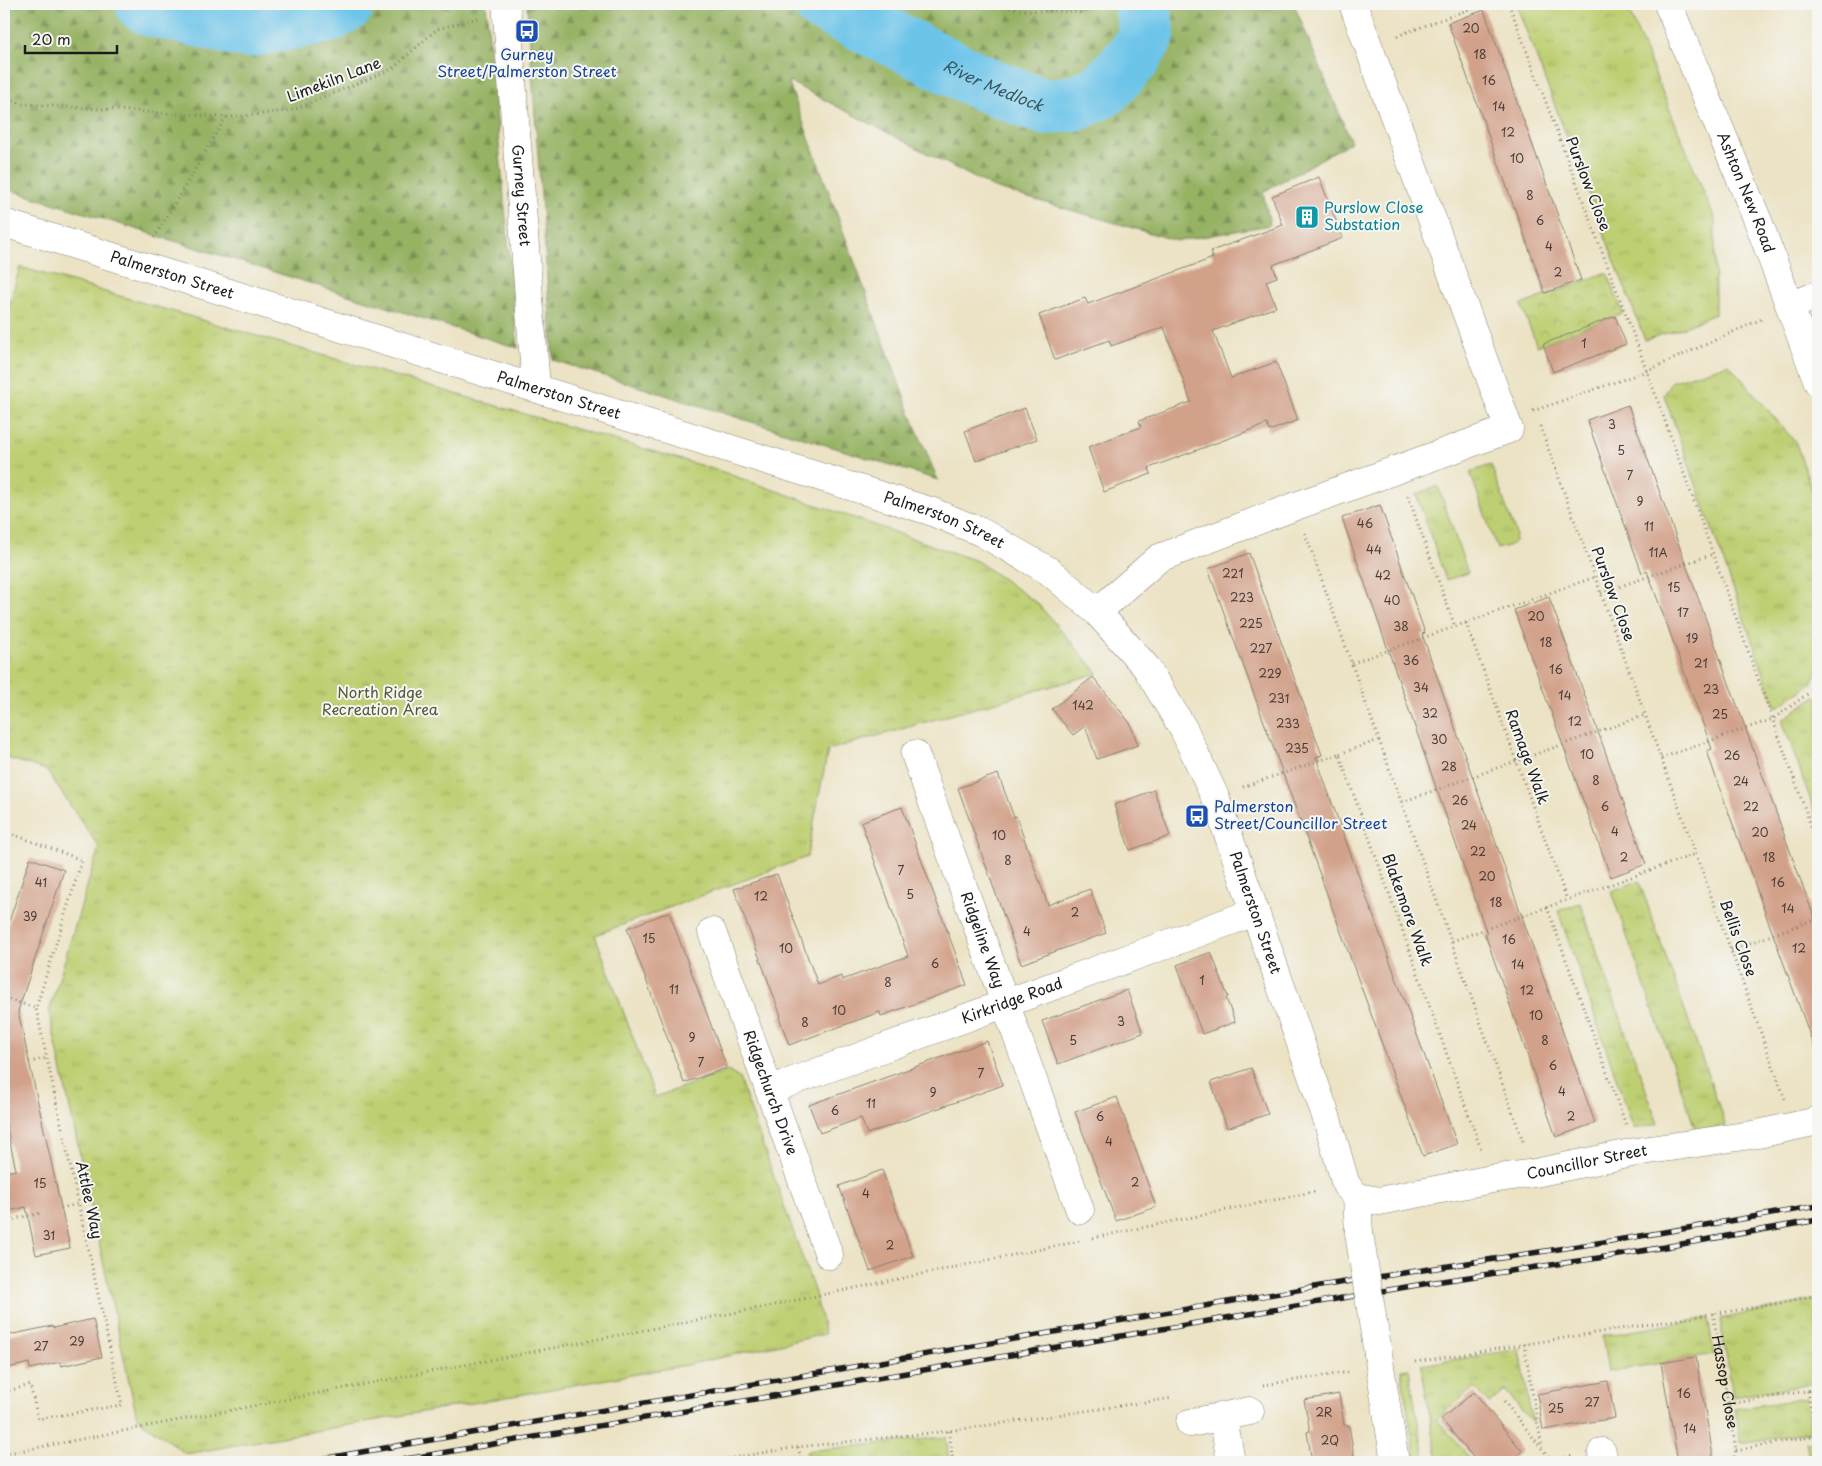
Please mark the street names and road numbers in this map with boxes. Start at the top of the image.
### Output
street label: Limekiln Lane [283,50,384,107]
street label: Ashton New Road [1712,128,1782,256]
street label: Purslow Close [1561,133,1618,234]
street label: Gurney Street [507,144,538,247]
street label: Palmerston Street [108,244,237,304]
street label: Palmerston Street [494,364,624,424]
street label: Palmerston Street [881,484,1009,553]
street label: Purslow Close [1587,543,1642,644]
street label: Ramage Walk [1501,706,1556,807]
street label: Palmerston Street [1225,848,1289,977]
street label: Blakemore Walk [1377,850,1439,969]
street label: Ridgeline Way [956,888,1012,991]
street label: Bellis Close [1715,896,1764,979]
street label: Kirkridge Road [958,970,1065,1029]
street label: Ridgechurch Drive [738,1027,805,1158]
street label: Councillor Street [1525,1137,1649,1184]
street label: Attlee Way [71,1158,110,1241]
street label: Hassop Close [1707,1333,1745,1430]

